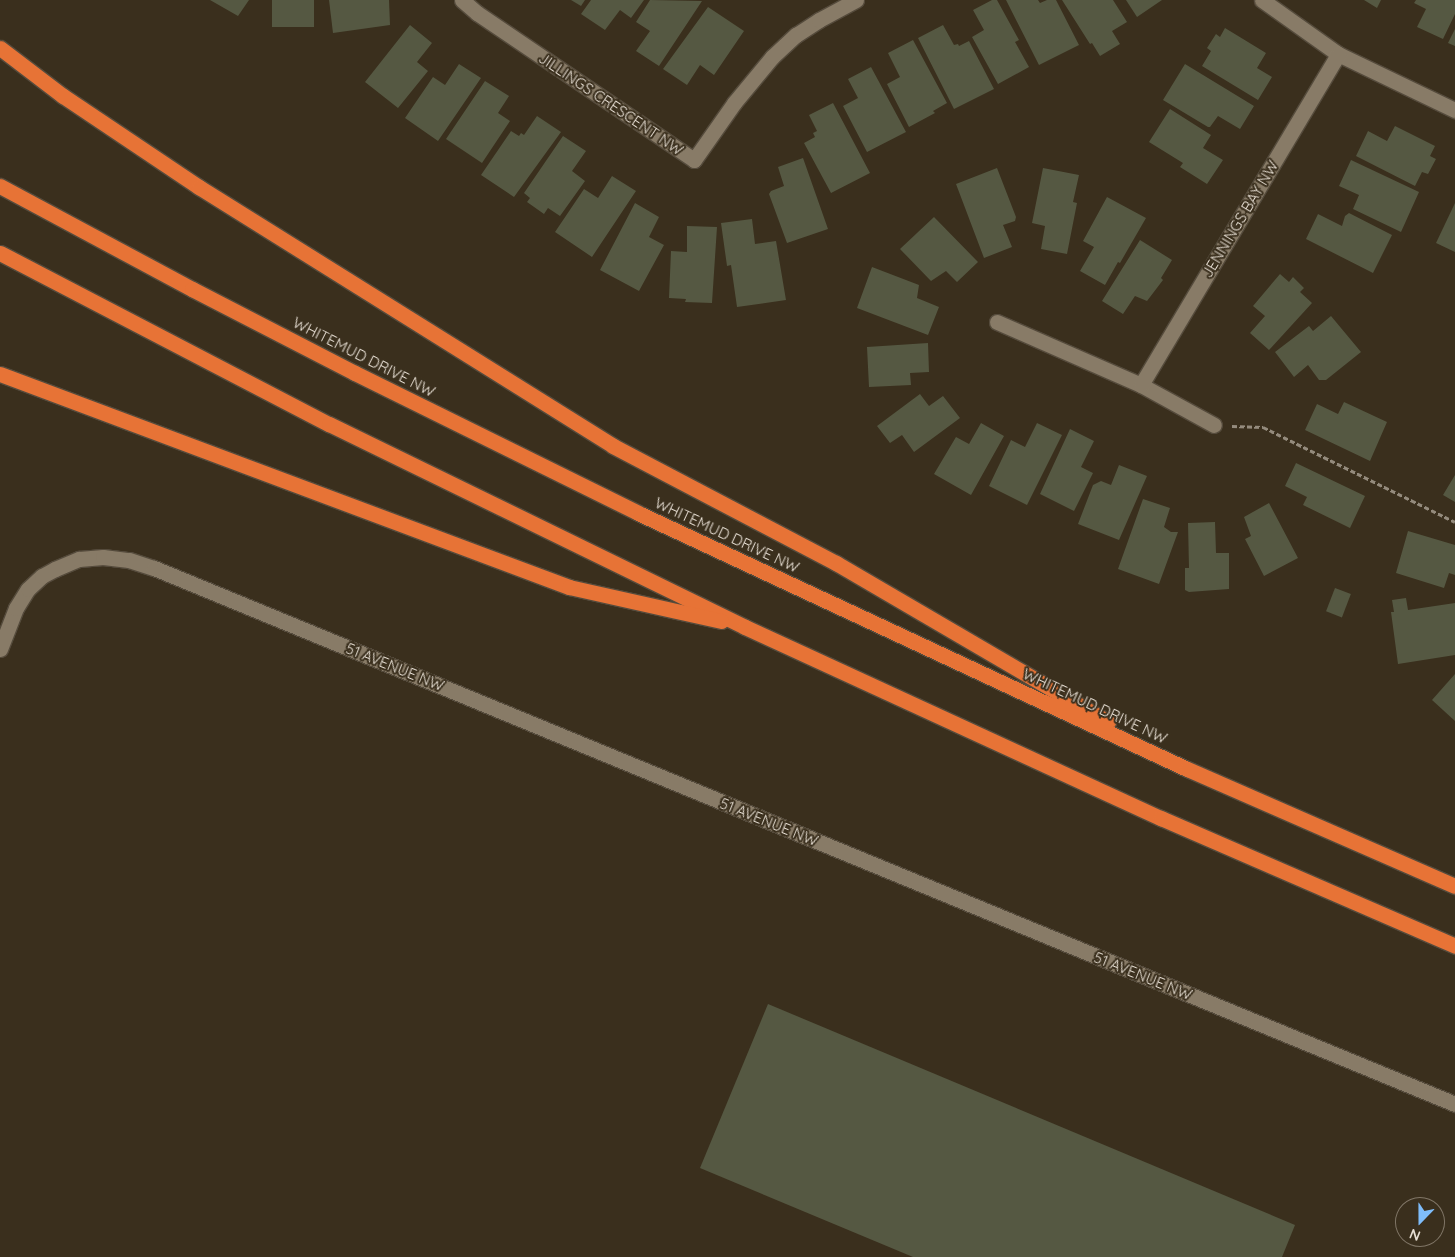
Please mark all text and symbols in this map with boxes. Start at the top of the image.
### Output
street label: JILLINGS CRESCENT NW [535,49,687,159]
street label: JENNINGS BAY NW [1198,157,1282,281]
street label: WHITEMUD DRIVE NW [290,313,438,401]
street label: WHITEMUD DRIVE NW [652,494,802,576]
street label: 51 AVENUE NW [343,639,447,695]
street label: WHITEMUD DRIVE NW [1020,665,1170,747]
street label: 51 AVENUE NW [717,794,821,850]
street label: 51 AVENUE NW [1091,948,1195,1004]
north arrow [1395,1197,1445,1247]
text: N [1407,1225,1423,1245]

